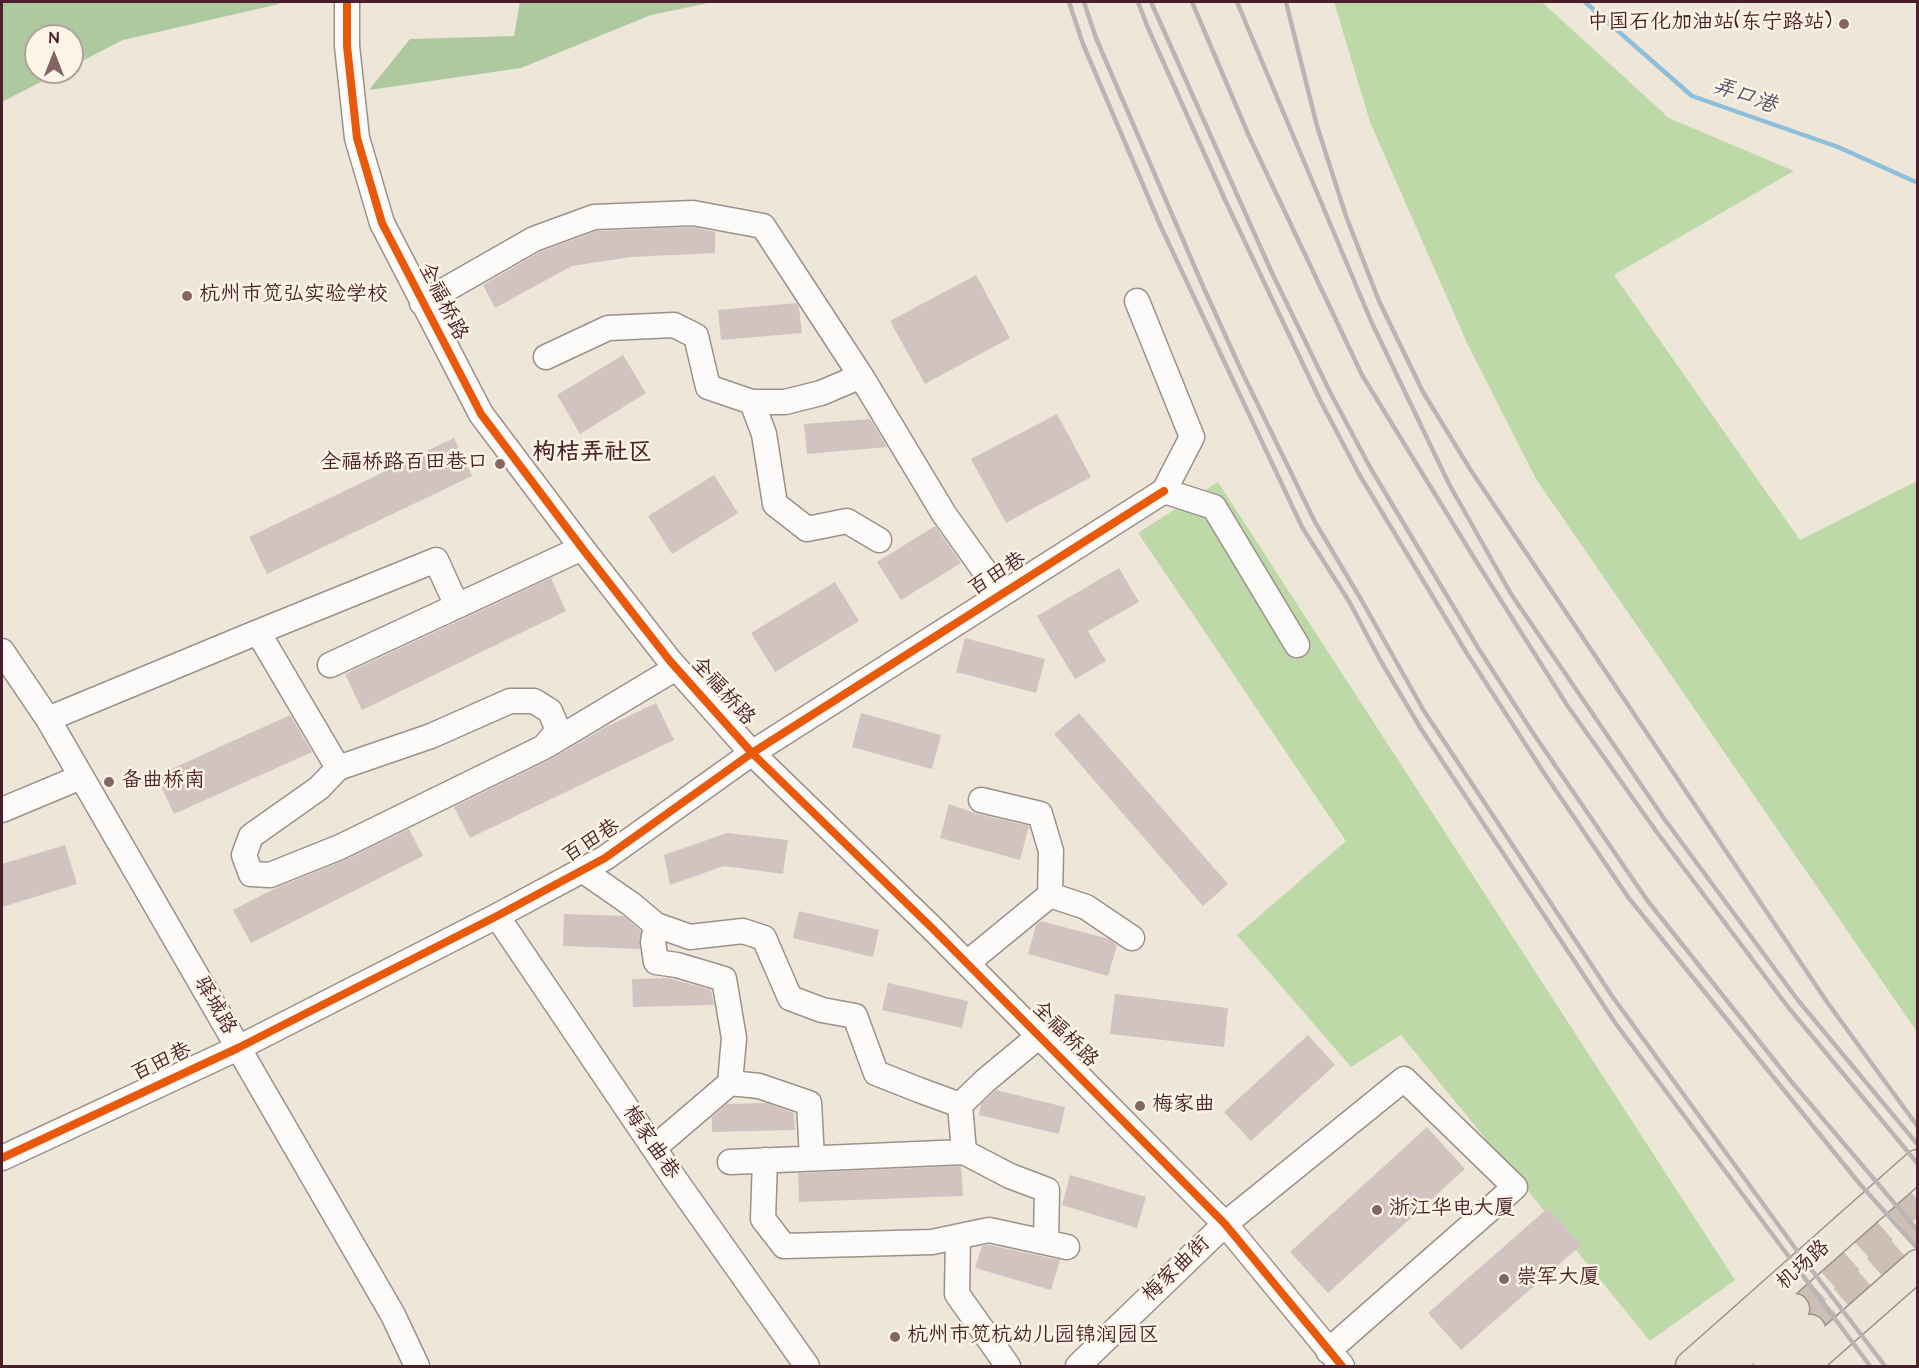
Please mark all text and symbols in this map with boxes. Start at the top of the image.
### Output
place label: 中国石化加油站(东宁路站) [1587,11,1832,37]
marker: 中国石化加油站(东宁路站) [1837,17,1851,31]
north arrow [24,24,84,84]
text: N [49,27,59,49]
water label: 弄口港 [1709,74,1779,120]
street label: 全福桥路 [412,259,472,345]
place label: 杭州市笕弘实验学校 [199,283,388,309]
marker: 杭州市笕弘实验学校 [180,289,194,303]
district label: 枸桔弄社区 [532,440,652,468]
place label: 全福桥路百田巷口 [320,451,488,477]
marker: 全福桥路百田巷口 [493,457,507,471]
street label: 百田巷 [965,548,1031,602]
street label: 全福桥路 [685,652,759,732]
place label: 备曲桥南 [121,769,205,795]
marker: 备曲桥南 [102,775,116,789]
street label: 百田巷 [559,815,625,869]
street label: 驿城路 [187,972,241,1040]
street label: 全福桥路 [1025,996,1103,1074]
street label: 百田巷 [128,1038,196,1088]
place label: 梅家曲 [1152,1093,1215,1119]
marker: 梅家曲 [1133,1099,1147,1113]
street label: 梅家曲巷 [616,1101,684,1185]
place label: 浙江华电大厦 [1389,1197,1515,1223]
marker: 浙江华电大厦 [1370,1203,1384,1217]
street label: 梅家曲街 [1138,1232,1216,1308]
street label: 机场路 [1772,1236,1836,1296]
place label: 崇军大厦 [1516,1266,1600,1292]
marker: 崇军大厦 [1497,1272,1511,1286]
place label: 杭州市笕杭幼儿园锦润园区 [907,1324,1159,1350]
marker: 杭州市笕杭幼儿园锦润园区 [888,1330,902,1344]

